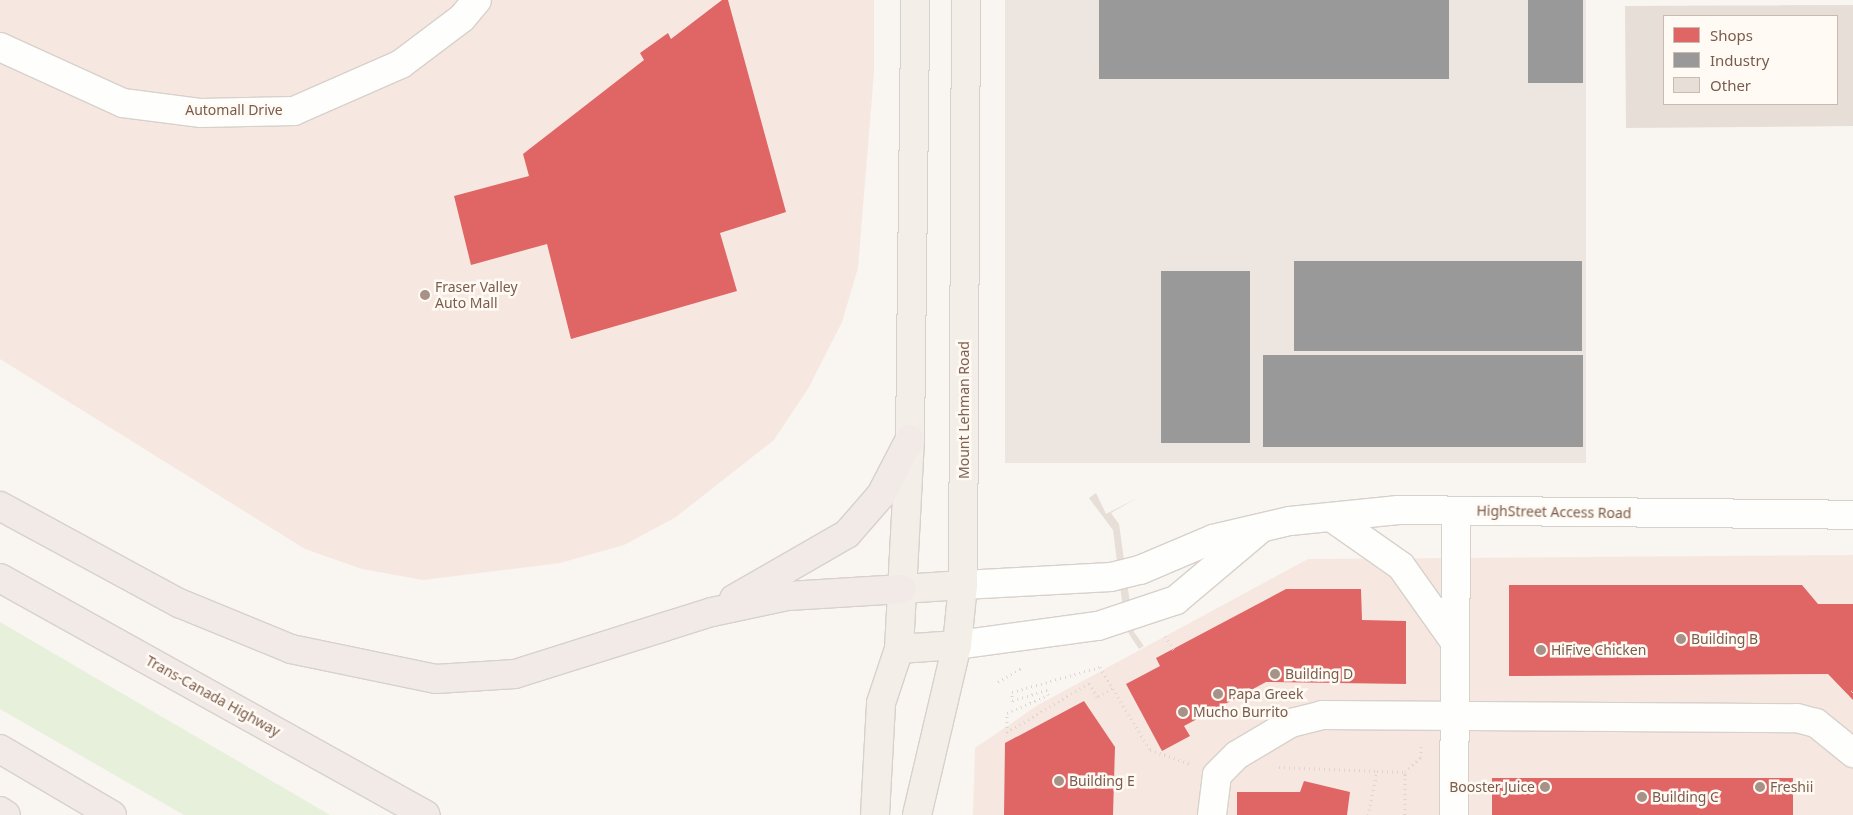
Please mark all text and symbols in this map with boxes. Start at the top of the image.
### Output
legend [1663,15,1838,105]
text: Shops [1710,25,1753,45]
text: Industry [1710,50,1769,70]
text: Other [1710,75,1751,95]
street label: Automall Drive [185,102,283,118]
place label: Fraser Valley Auto Mall [435,279,518,312]
marker: Fraser Valley Auto Mall [419,289,431,301]
street label: Mount Lehman Road [956,341,972,479]
street label: HighStreet Access Road [1476,502,1632,522]
place label: Building B [1691,631,1758,647]
marker: Building B [1675,633,1687,645]
place label: HiFive Chicken [1551,642,1646,658]
marker: HiFive Chicken [1535,644,1547,656]
street label: Trans-Canada Highway [143,652,283,740]
place label: Building D [1285,666,1353,682]
marker: Building D [1269,668,1281,680]
place label: Papa Greek [1228,686,1303,702]
marker: Papa Greek [1212,688,1224,700]
place label: Mucho Burrito [1193,704,1288,720]
marker: Mucho Burrito [1177,706,1189,718]
place label: Building E [1069,773,1135,789]
marker: Building E [1053,775,1065,787]
place label: Booster Juice [1449,779,1535,795]
place label: Freshii [1770,779,1813,795]
marker: Booster Juice [1539,781,1551,793]
marker: Freshii [1754,781,1766,793]
place label: Building C [1652,789,1719,805]
marker: Building C [1636,791,1648,803]

